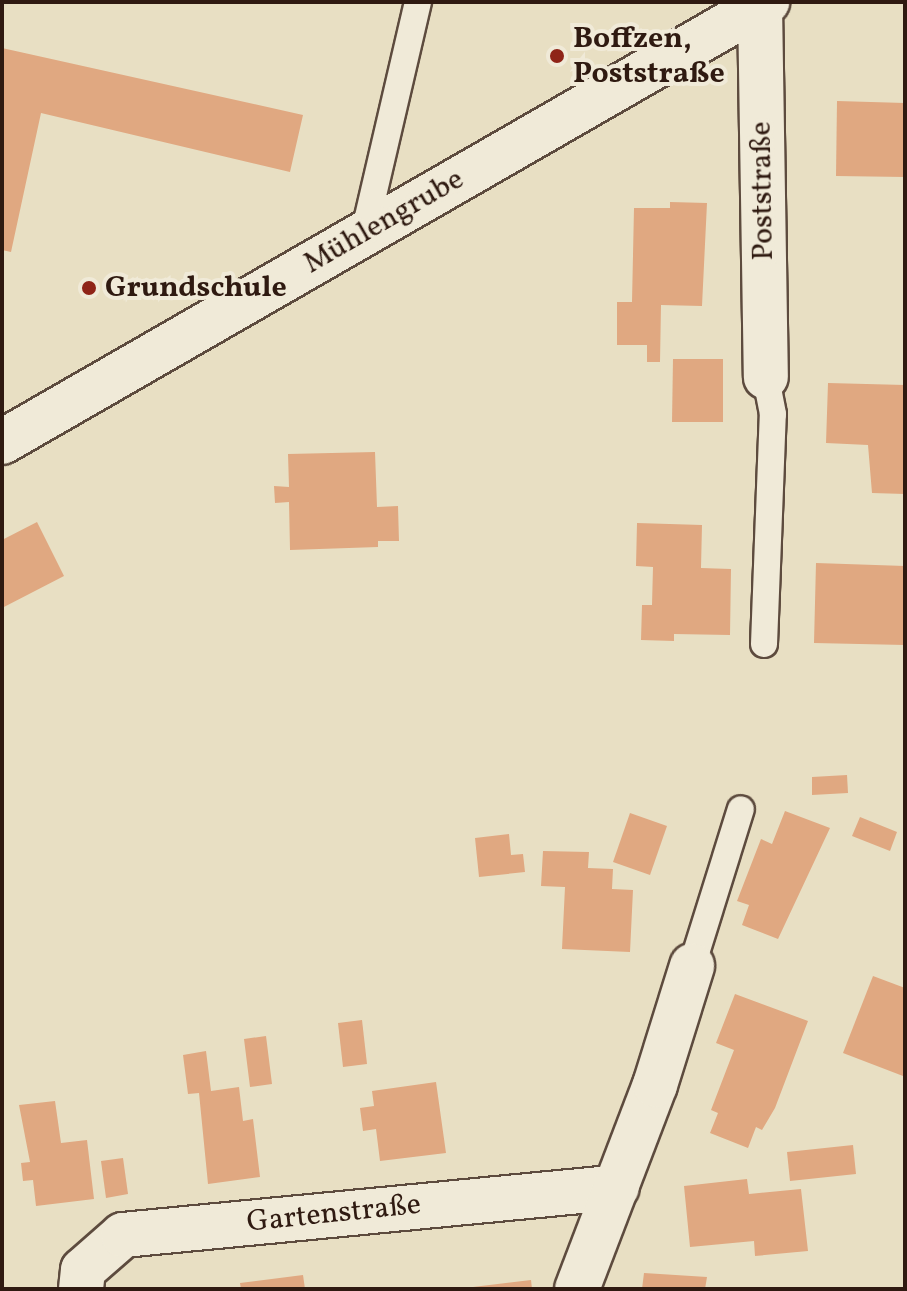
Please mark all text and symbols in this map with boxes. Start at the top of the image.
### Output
place label: Boffzen, Poststraße [573,21,725,92]
marker: Boffzen, Poststraße [548,47,566,65]
street label: Poststraße [744,121,782,261]
street label: Mühlengrube [298,162,470,282]
place label: Grundschule [105,270,287,306]
marker: Grundschule [80,279,98,297]
street label: Gartenstraße [245,1187,423,1241]

